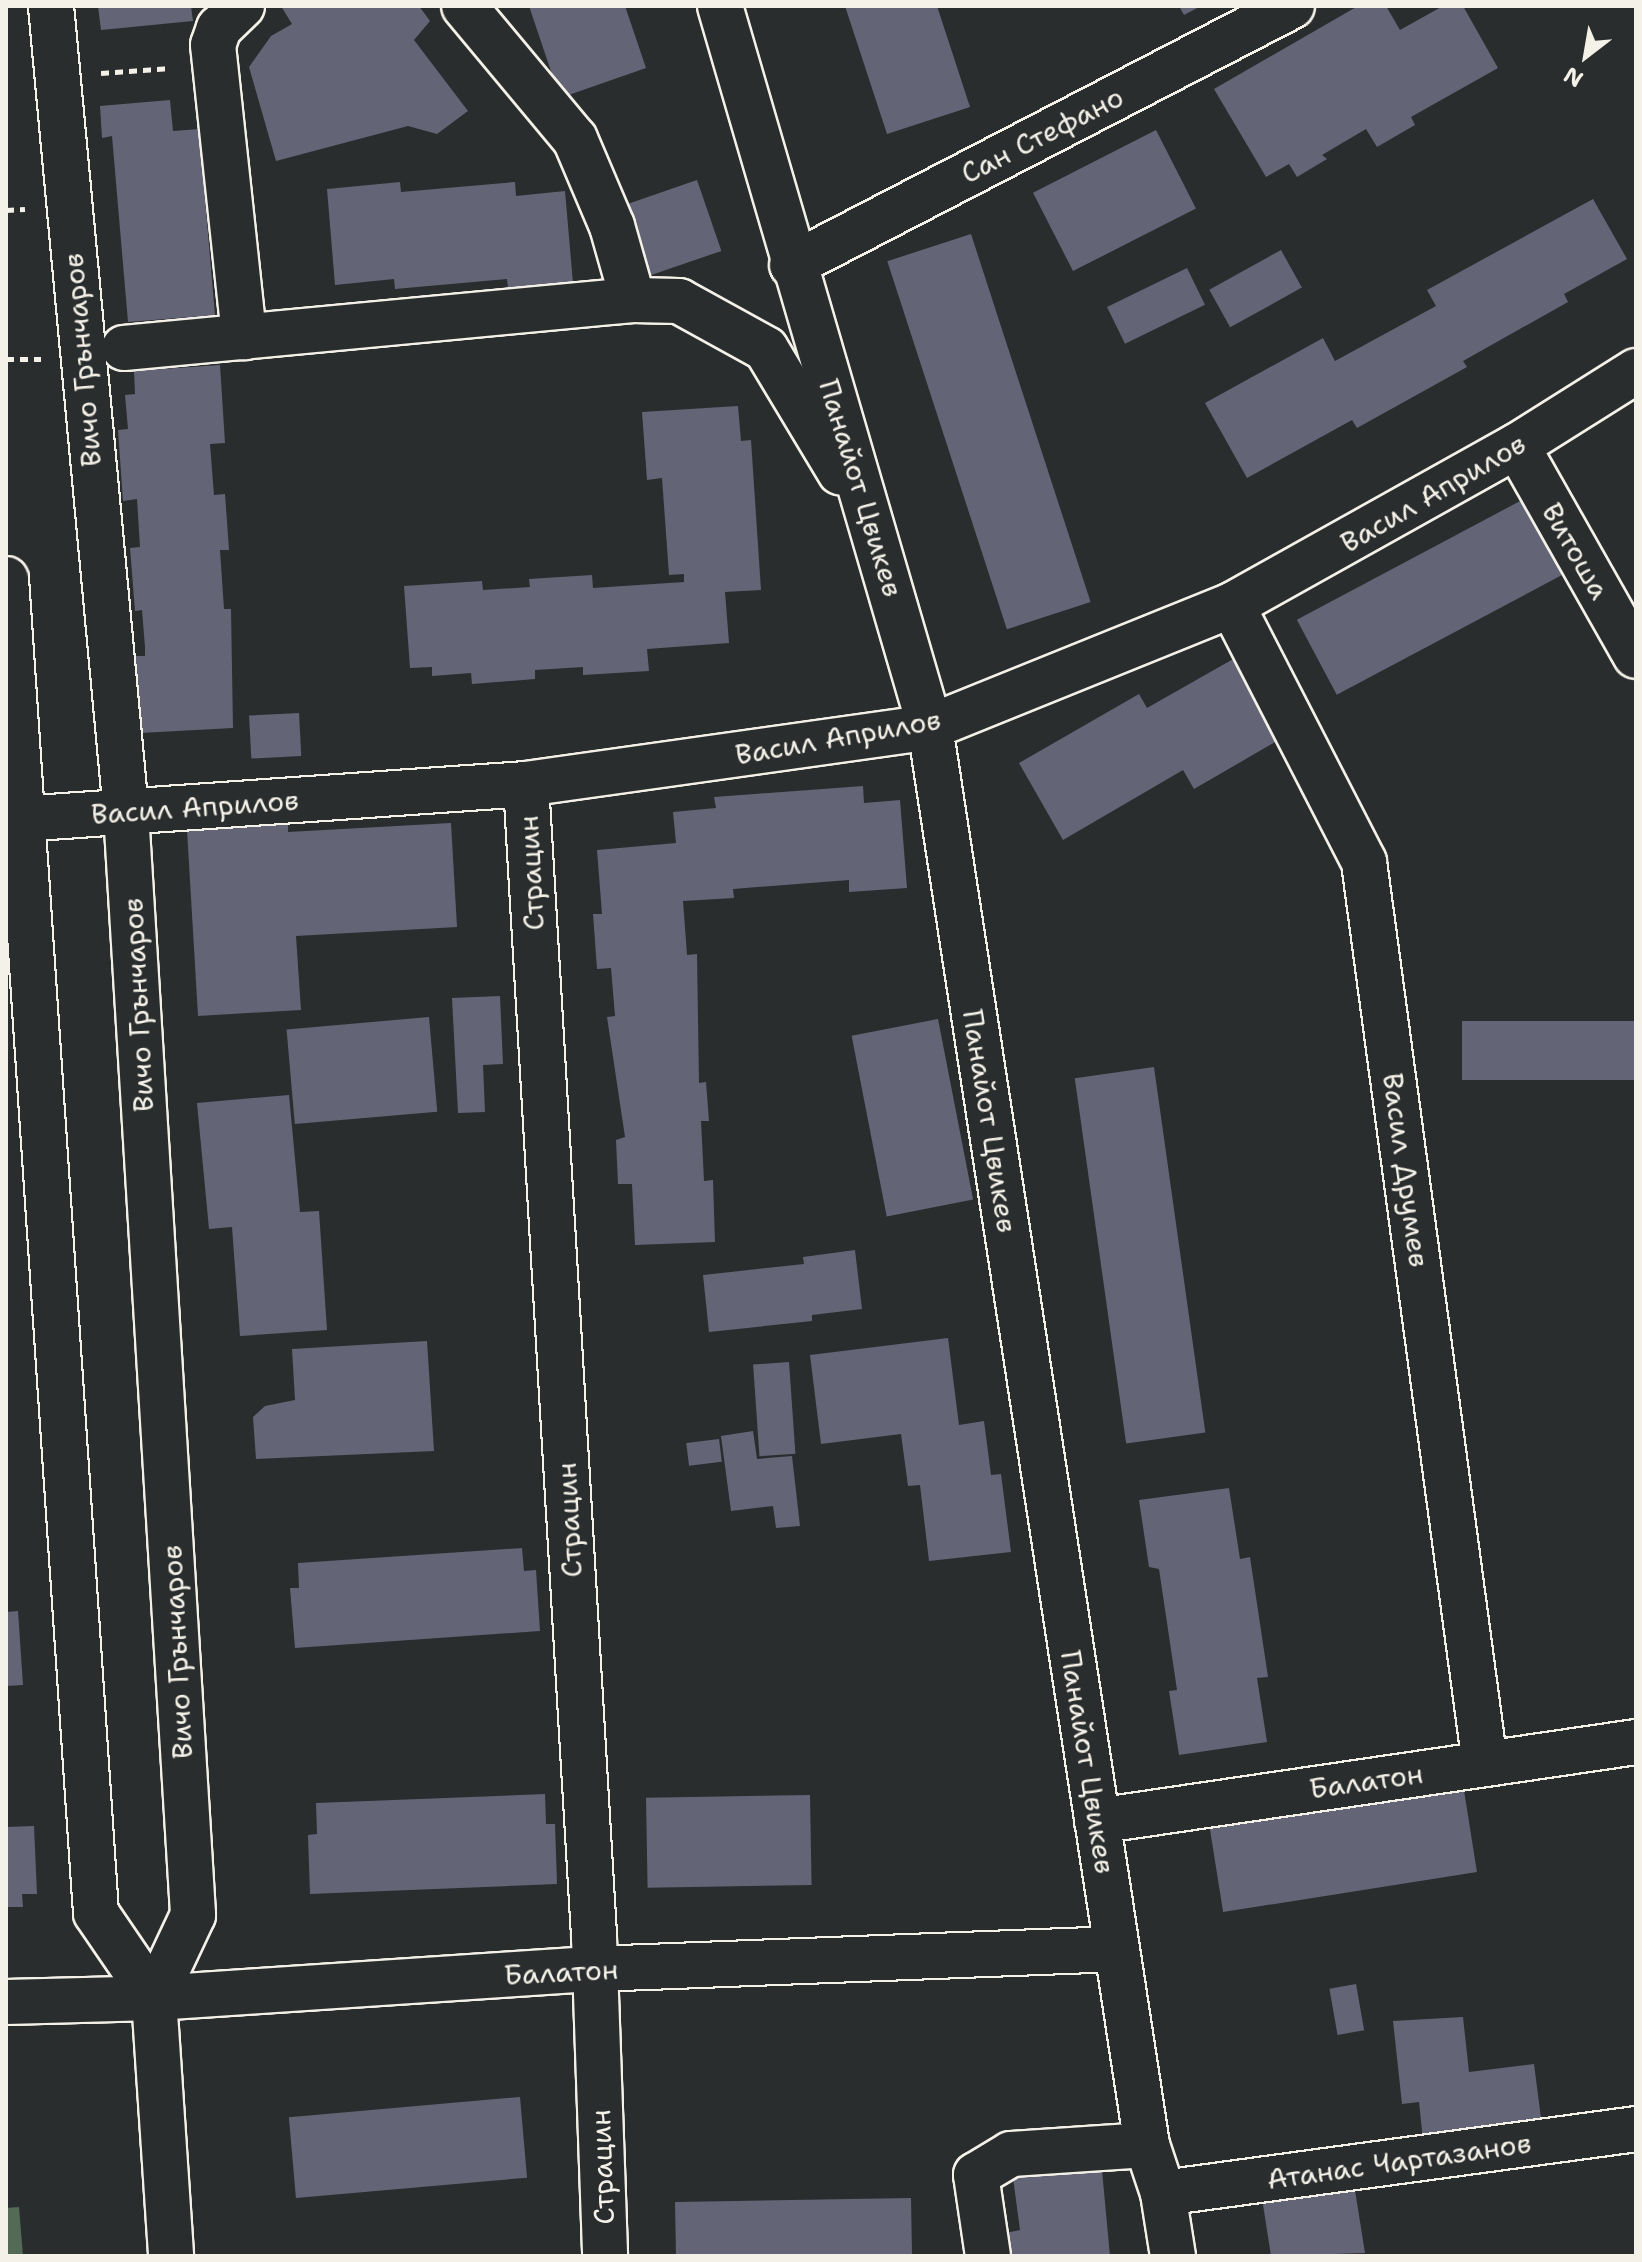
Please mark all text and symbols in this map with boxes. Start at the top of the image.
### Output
north arrow [1546,16,1626,96]
text: N [1558,60,1588,94]
street label: Сан Стефано [955,80,1129,190]
street label: Вичо Грънчаров [56,252,108,468]
street label: Панайот Цвикев [812,375,910,601]
street label: Васил Априлов [1335,426,1531,560]
street label: Витоша [1535,497,1617,605]
street label: Васил Априлов [733,702,943,772]
street label: Васил Априлов [90,783,300,831]
street label: Страцин [511,815,551,931]
street label: Вичо Грънчаров [116,897,160,1113]
street label: Панайот Цвикев [956,1007,1024,1235]
street label: Васил Друмев [1376,1071,1436,1269]
street label: Страцин [549,1462,589,1578]
street label: Вичо Грънчаров [155,1544,199,1760]
street label: Панайот Цвикев [1054,1648,1122,1876]
street label: Балатон [1307,1756,1425,1806]
street label: Балатон [503,1952,619,1992]
street label: Страцин [583,2109,621,2225]
street label: Атанас Чартазанов [1265,2126,1533,2196]

